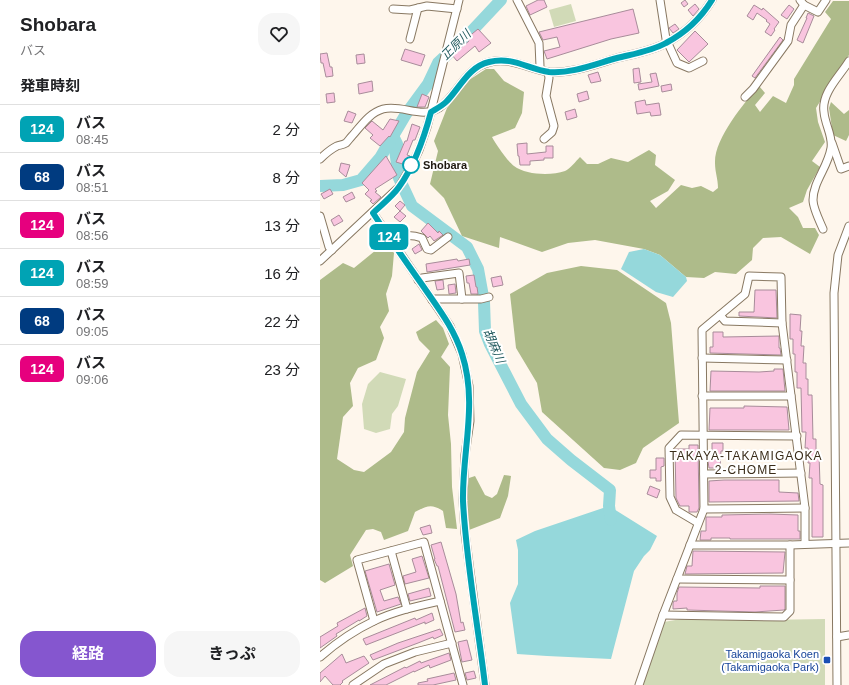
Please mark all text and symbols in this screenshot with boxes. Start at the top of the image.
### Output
button: heart [258,13,300,55]
text: Shobara [20,14,96,35]
water label: 正原川 [438,26,475,63]
text: バス [20,43,46,58]
text: 発車時刻 [20,77,80,94]
text: バス [76,114,106,131]
text: 124 [30,121,54,137]
text: 2 分 [272,121,300,138]
text: 08:45 [76,132,109,147]
marker: Shobara [402,156,420,174]
place label: Shobara [423,159,468,171]
text: バス [76,162,106,179]
text: 68 [34,169,50,185]
text: 8 分 [272,169,300,186]
text: 08:51 [76,180,109,195]
text: バス [76,210,106,227]
text: 124 [30,217,54,233]
text: 13 分 [264,217,300,234]
line badge: 124 [366,224,412,250]
text: 08:56 [76,228,109,243]
text: 124 [377,229,401,245]
text: バス [76,258,106,275]
text: 124 [30,265,54,281]
text: 16 分 [264,265,300,282]
text: 08:59 [76,276,109,291]
text: バス [76,306,106,323]
text: 68 [34,313,50,329]
text: 22 分 [264,313,300,330]
text: 09:05 [76,324,109,339]
water label: 胡麻川 [481,327,508,367]
text: バス [76,354,106,371]
text: 124 [30,361,54,377]
text: 23 分 [264,361,300,378]
text: 09:06 [76,372,109,387]
district label: TAKAYA-TAKAMIGAOKA 2-CHOME [669,449,823,477]
button: 経路 [20,631,156,677]
button: きっぷ [164,631,300,677]
place label: Takamigaoka Koen (Takamigaoka Park) [721,648,819,673]
marker: Takamigaoka Koen (Takamigaoka Park) [822,655,832,665]

